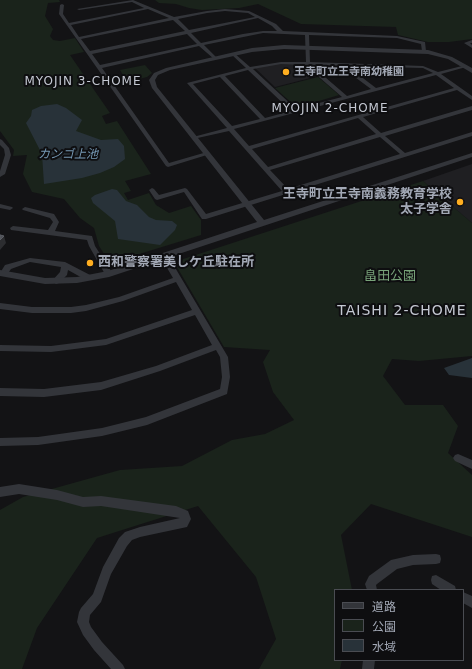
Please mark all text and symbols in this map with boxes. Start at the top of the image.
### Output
place label: 王寺町立王寺南幼稚園 [294,65,404,79]
marker: 王寺町立王寺南幼稚園 [281,67,291,77]
district label: MYOJIN 3-CHOME [24,75,142,89]
district label: MYOJIN 2-CHOME [271,102,389,116]
water label: カンゴ上池 [38,148,98,162]
place label: 王寺町立王寺南義務教育学校 太子学舎 [283,187,452,218]
marker: 王寺町立王寺南義務教育学校 太子学舎 [455,197,465,207]
place label: 西和警察署美しケ丘駐在所 [98,255,254,271]
marker: 西和警察署美しケ丘駐在所 [85,258,95,268]
park label: 畠田公園 [364,269,416,285]
district label: TAISHI 2-CHOME [337,303,467,319]
legend [334,589,464,661]
text: 道路 [372,600,396,614]
text: 公園 [372,620,396,634]
text: 水域 [372,640,396,654]

